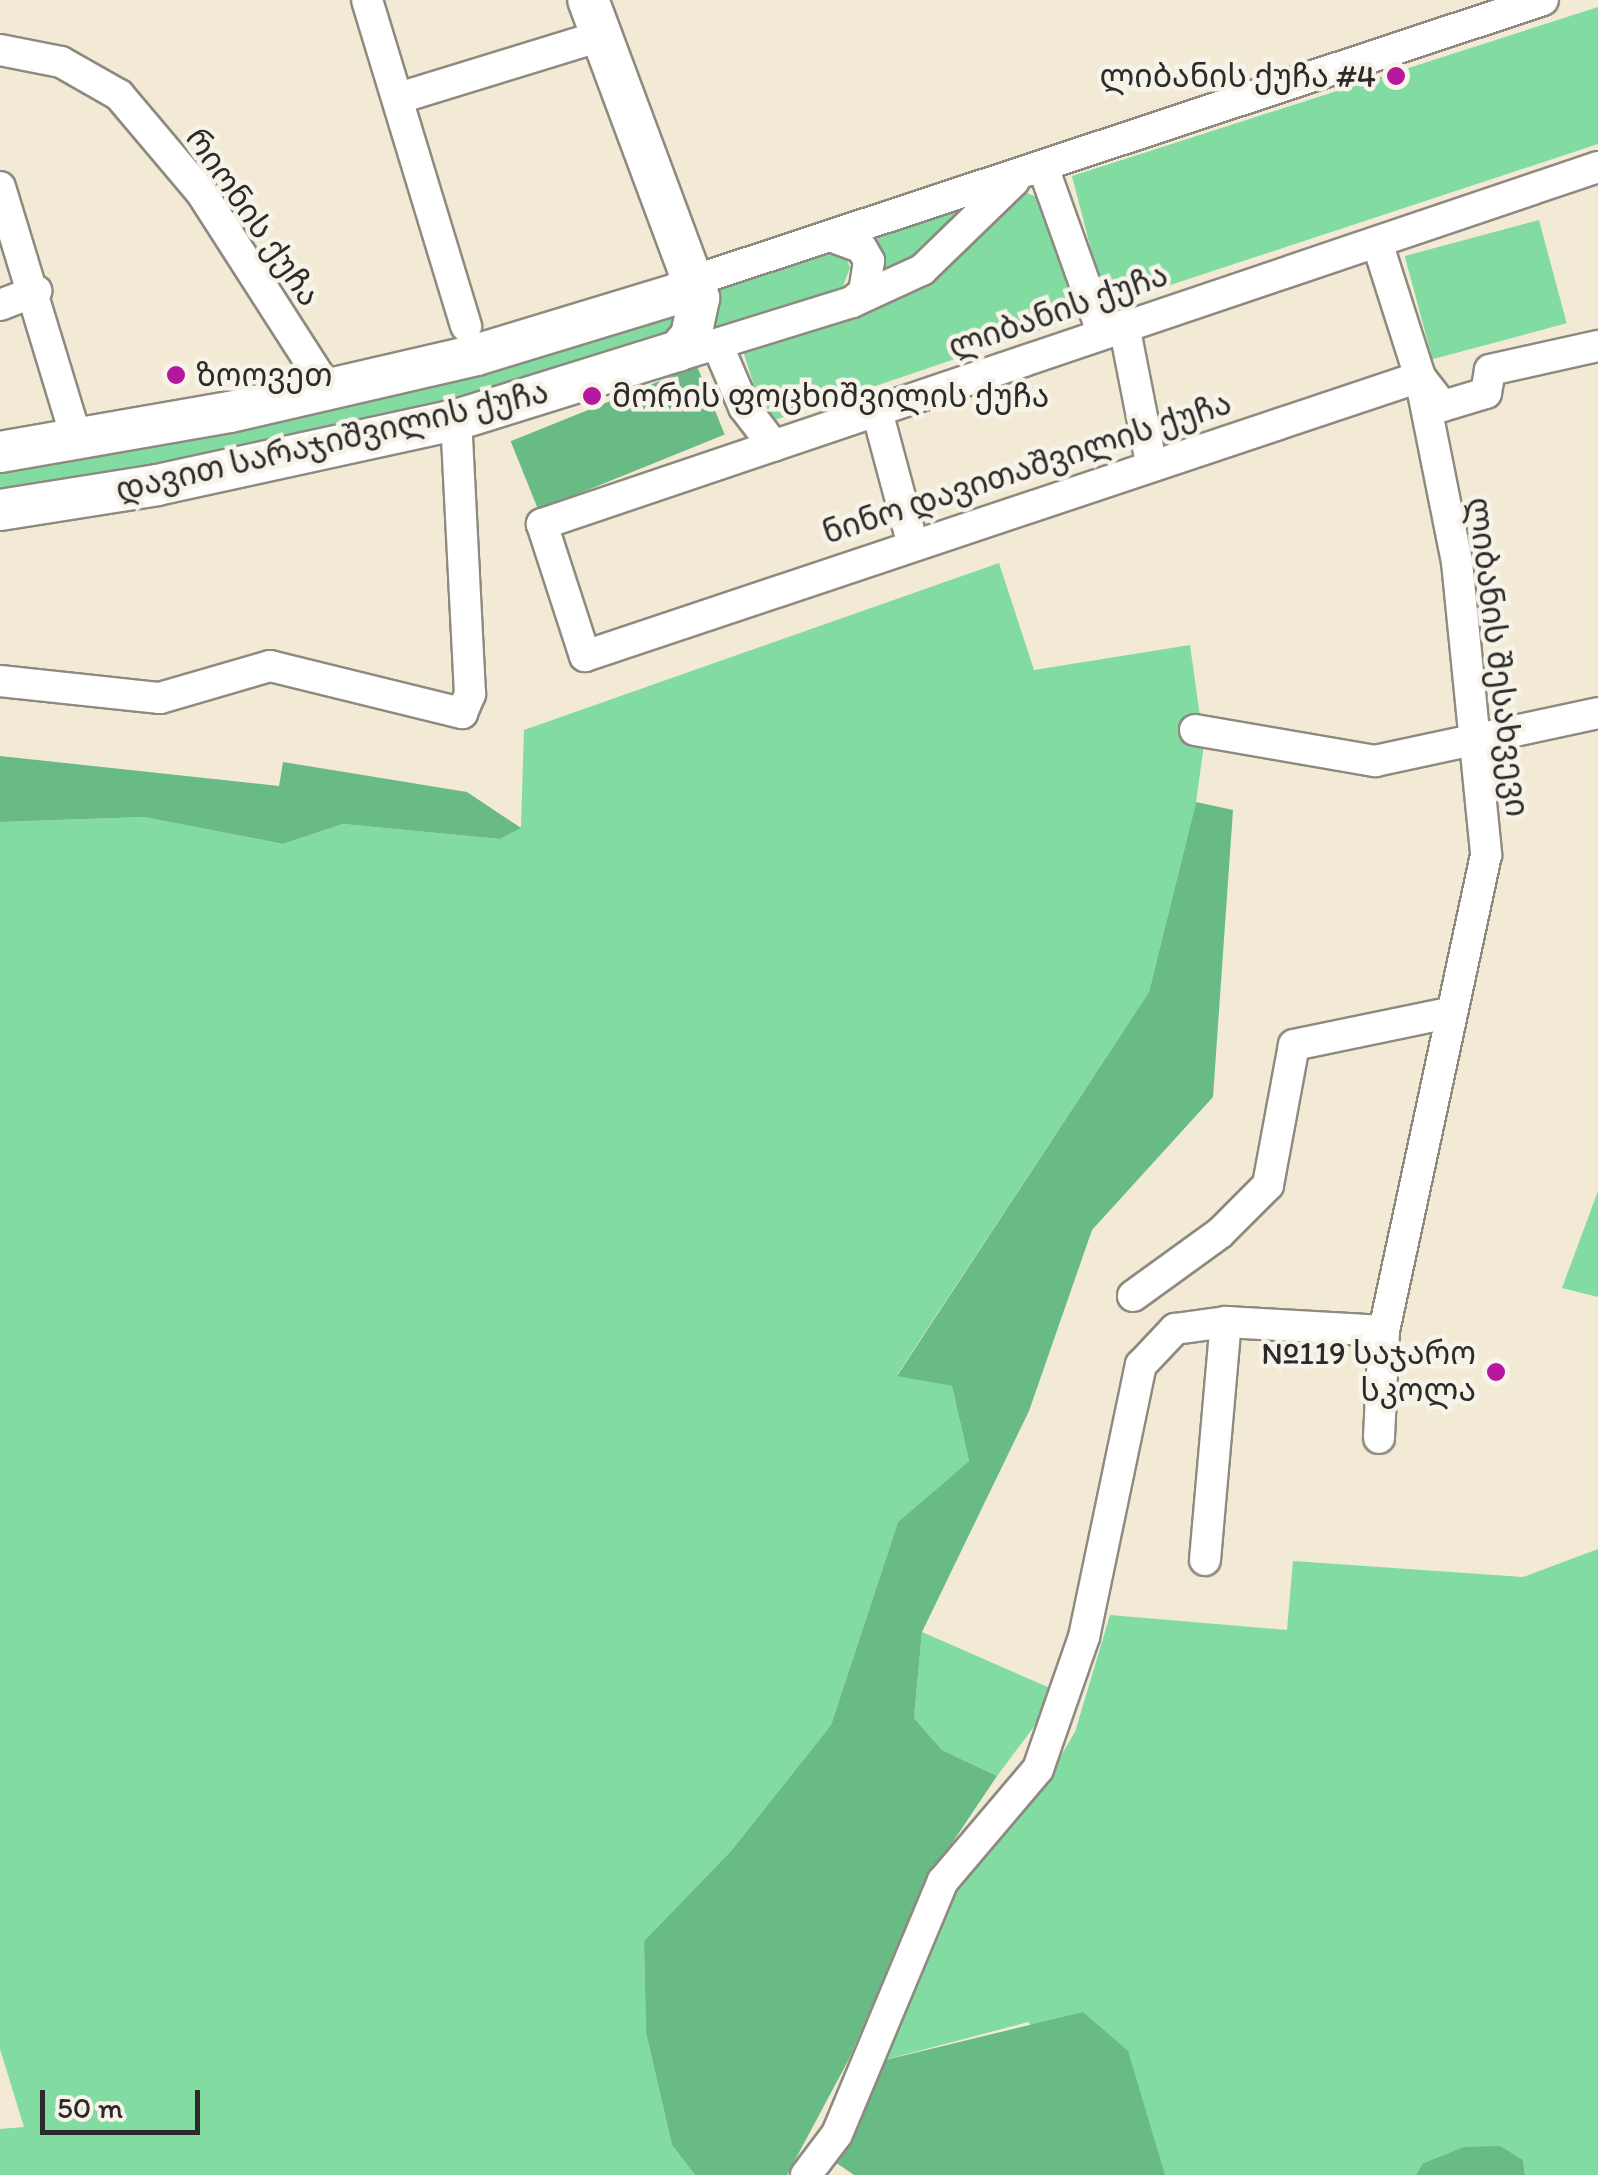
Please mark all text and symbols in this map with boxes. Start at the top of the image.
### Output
place label: ლიბანის ქუჩა #4 [1099,57,1376,95]
marker: ლიბანის ქუჩა #4 [1385,65,1407,87]
street label: რიონის ქუჩა [177,120,329,314]
street label: ლიბანის ქუჩა [943,256,1173,366]
place label: ზოოვეთ [196,356,333,394]
marker: ზოოვეთ [165,364,187,386]
street label: დავით სარაჯიშვილის ქუჩა [112,372,552,510]
place label: მორის ფოცხიშვილის ქუჩა [612,377,1049,415]
street label: ნინო დავითაშვილის ქუჩა [818,384,1236,552]
marker: მორის ფოცხიშვილის ქუჩა [581,385,603,407]
street label: ლიბანის შესახვევი [1459,495,1537,819]
place label: №119 საჯარო სკოლა [1261,1335,1476,1410]
marker: №119 საჯარო სკოლა [1485,1361,1507,1383]
scale bar [45,2070,205,2132]
text: 50 m [57,2089,123,2126]

